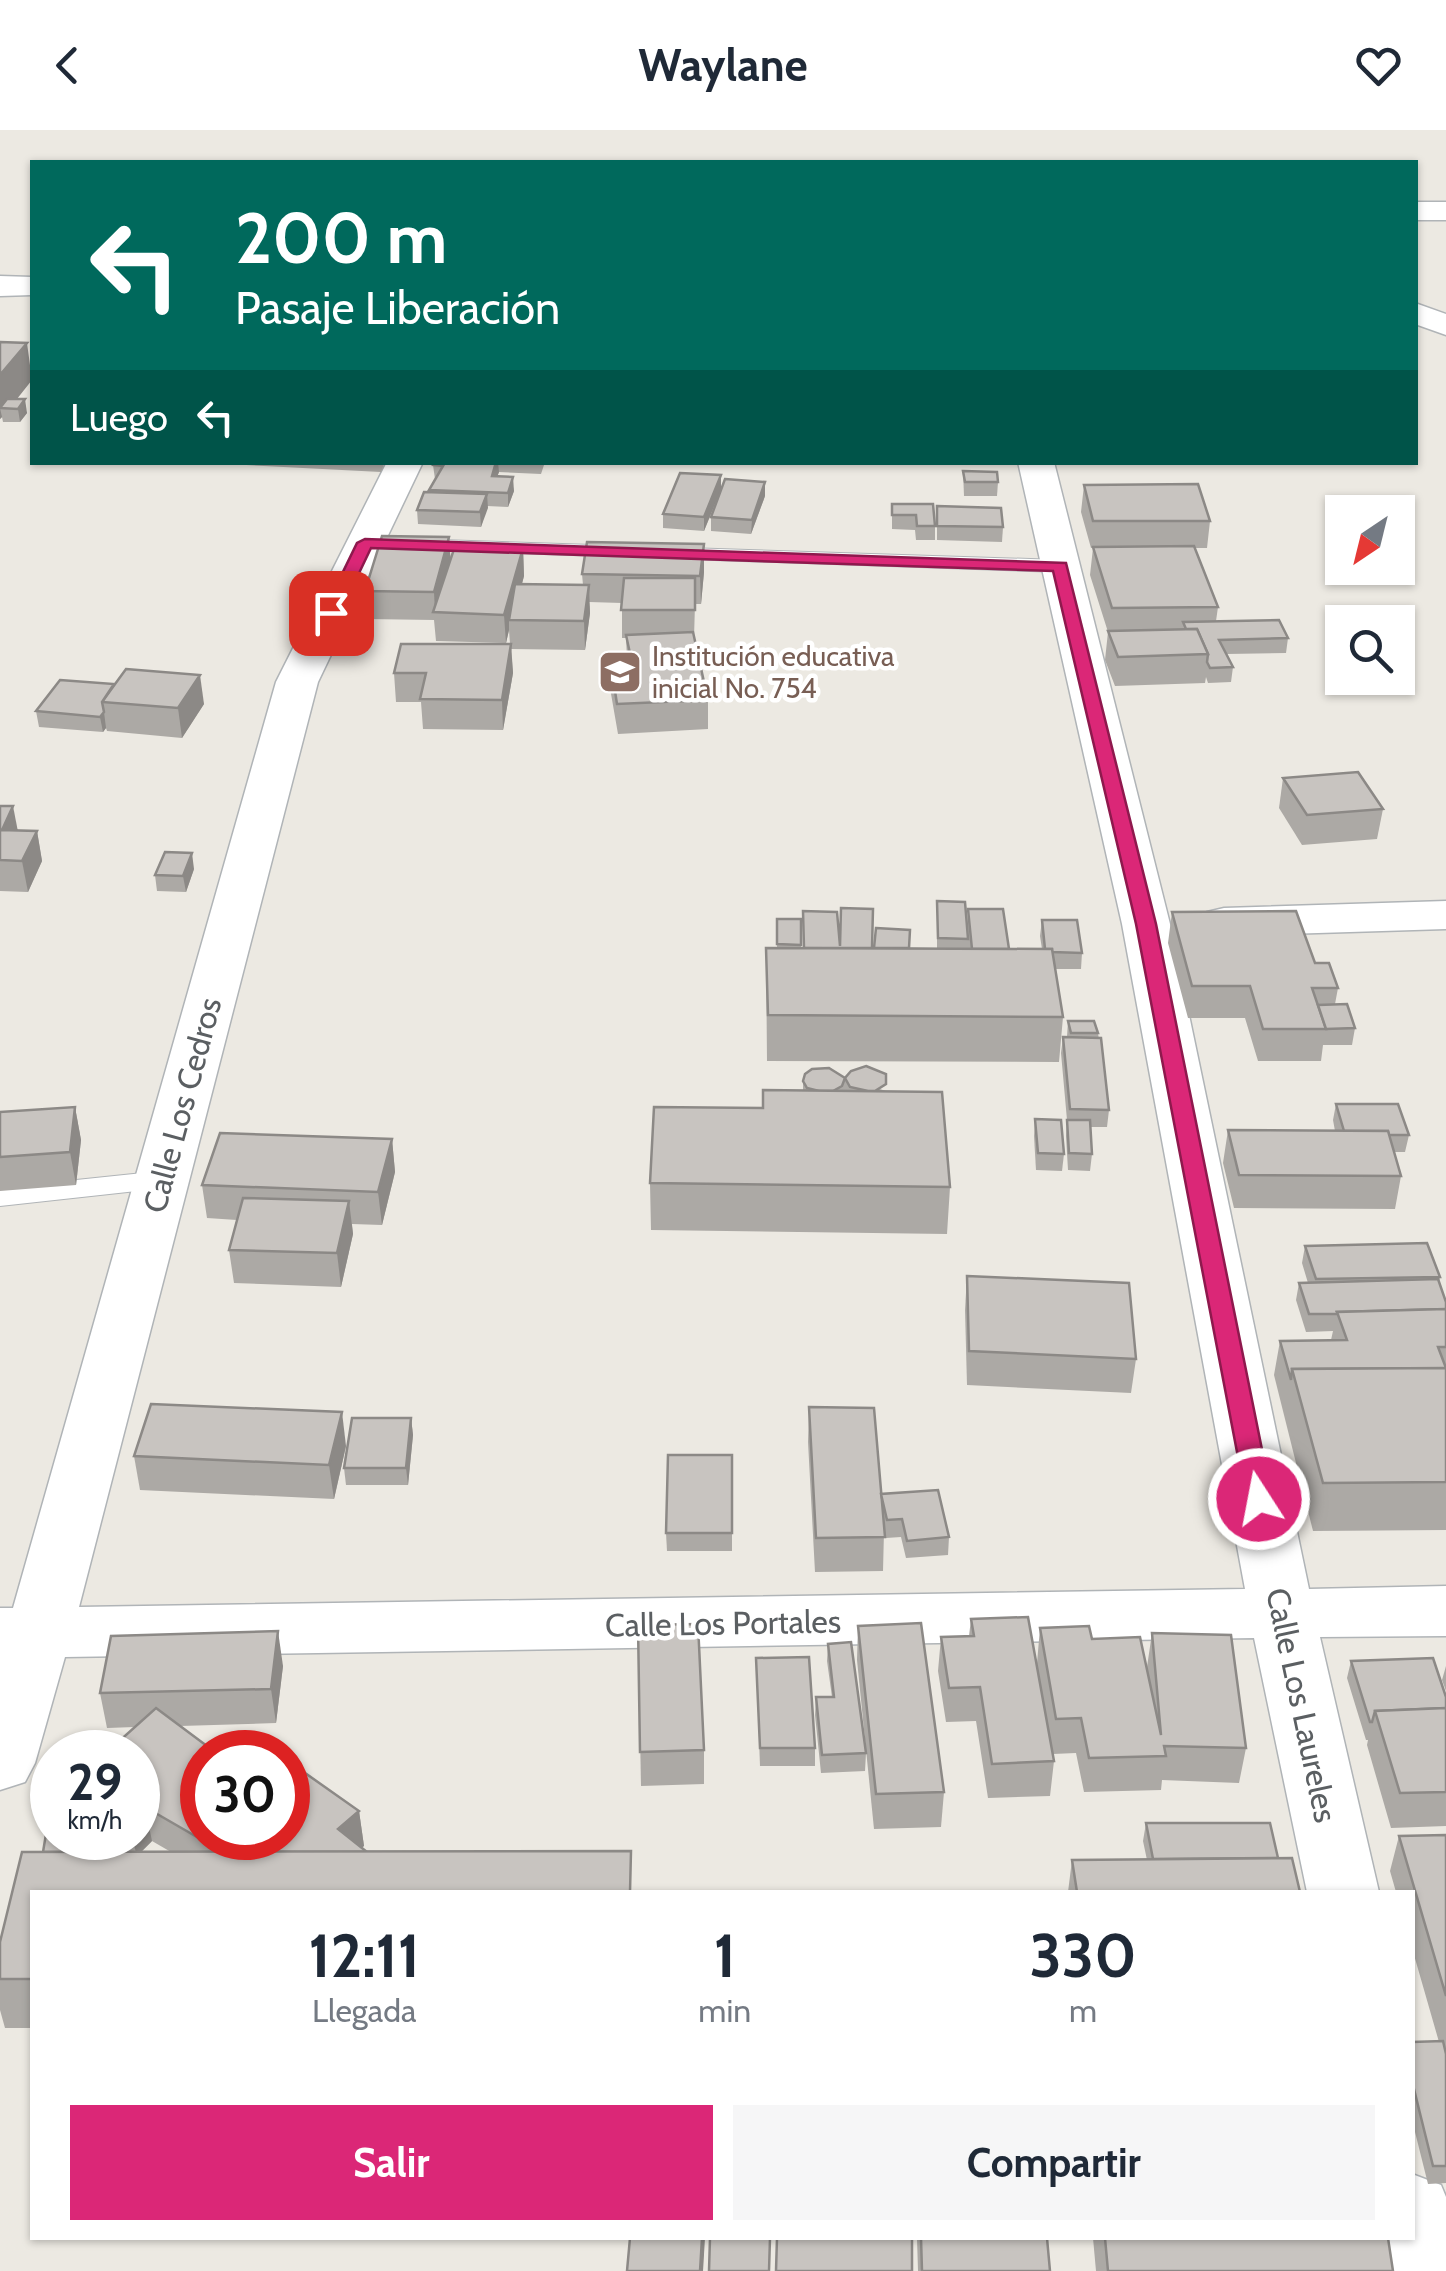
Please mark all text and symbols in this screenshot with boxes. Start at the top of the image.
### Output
icon: back [40,38,95,93]
text: Waylane [638,38,808,92]
icon: heart [1351,38,1406,93]
text: 200 m [235,195,447,281]
icon: left [70,200,200,330]
text: Pasaje Liberación [235,281,560,335]
icon: left [188,390,243,445]
text: Luego [70,394,168,441]
north arrow [1325,495,1415,585]
map controls [1325,495,1415,695]
pin [289,571,374,656]
icon: arrive [304,586,359,641]
button: search [1325,605,1415,695]
place label: Institución educativa inicial No. 754 [652,639,895,705]
school or university icon: Institución educativa inicial No. 754 [597,649,643,695]
street label: Calle Los Cedros [135,993,229,1217]
position arrow [1207,1447,1311,1551]
street label: Calle Los Laureles [1258,1584,1346,1826]
street label: Calle Los Portales [605,1601,841,1645]
speed limit sign: 30 [180,1730,310,1860]
text: 29 [68,1752,122,1813]
text: km/h [68,1805,122,1835]
text: 12:11 [308,1919,420,1992]
text: 1 [714,1919,736,1992]
text: 330 [1030,1919,1137,1992]
text: Llegada [312,1991,416,2030]
text: min [698,1991,751,2030]
text: m [1069,1991,1097,2030]
button: Salir [70,2105,713,2220]
button: Compartir [733,2105,1375,2220]

